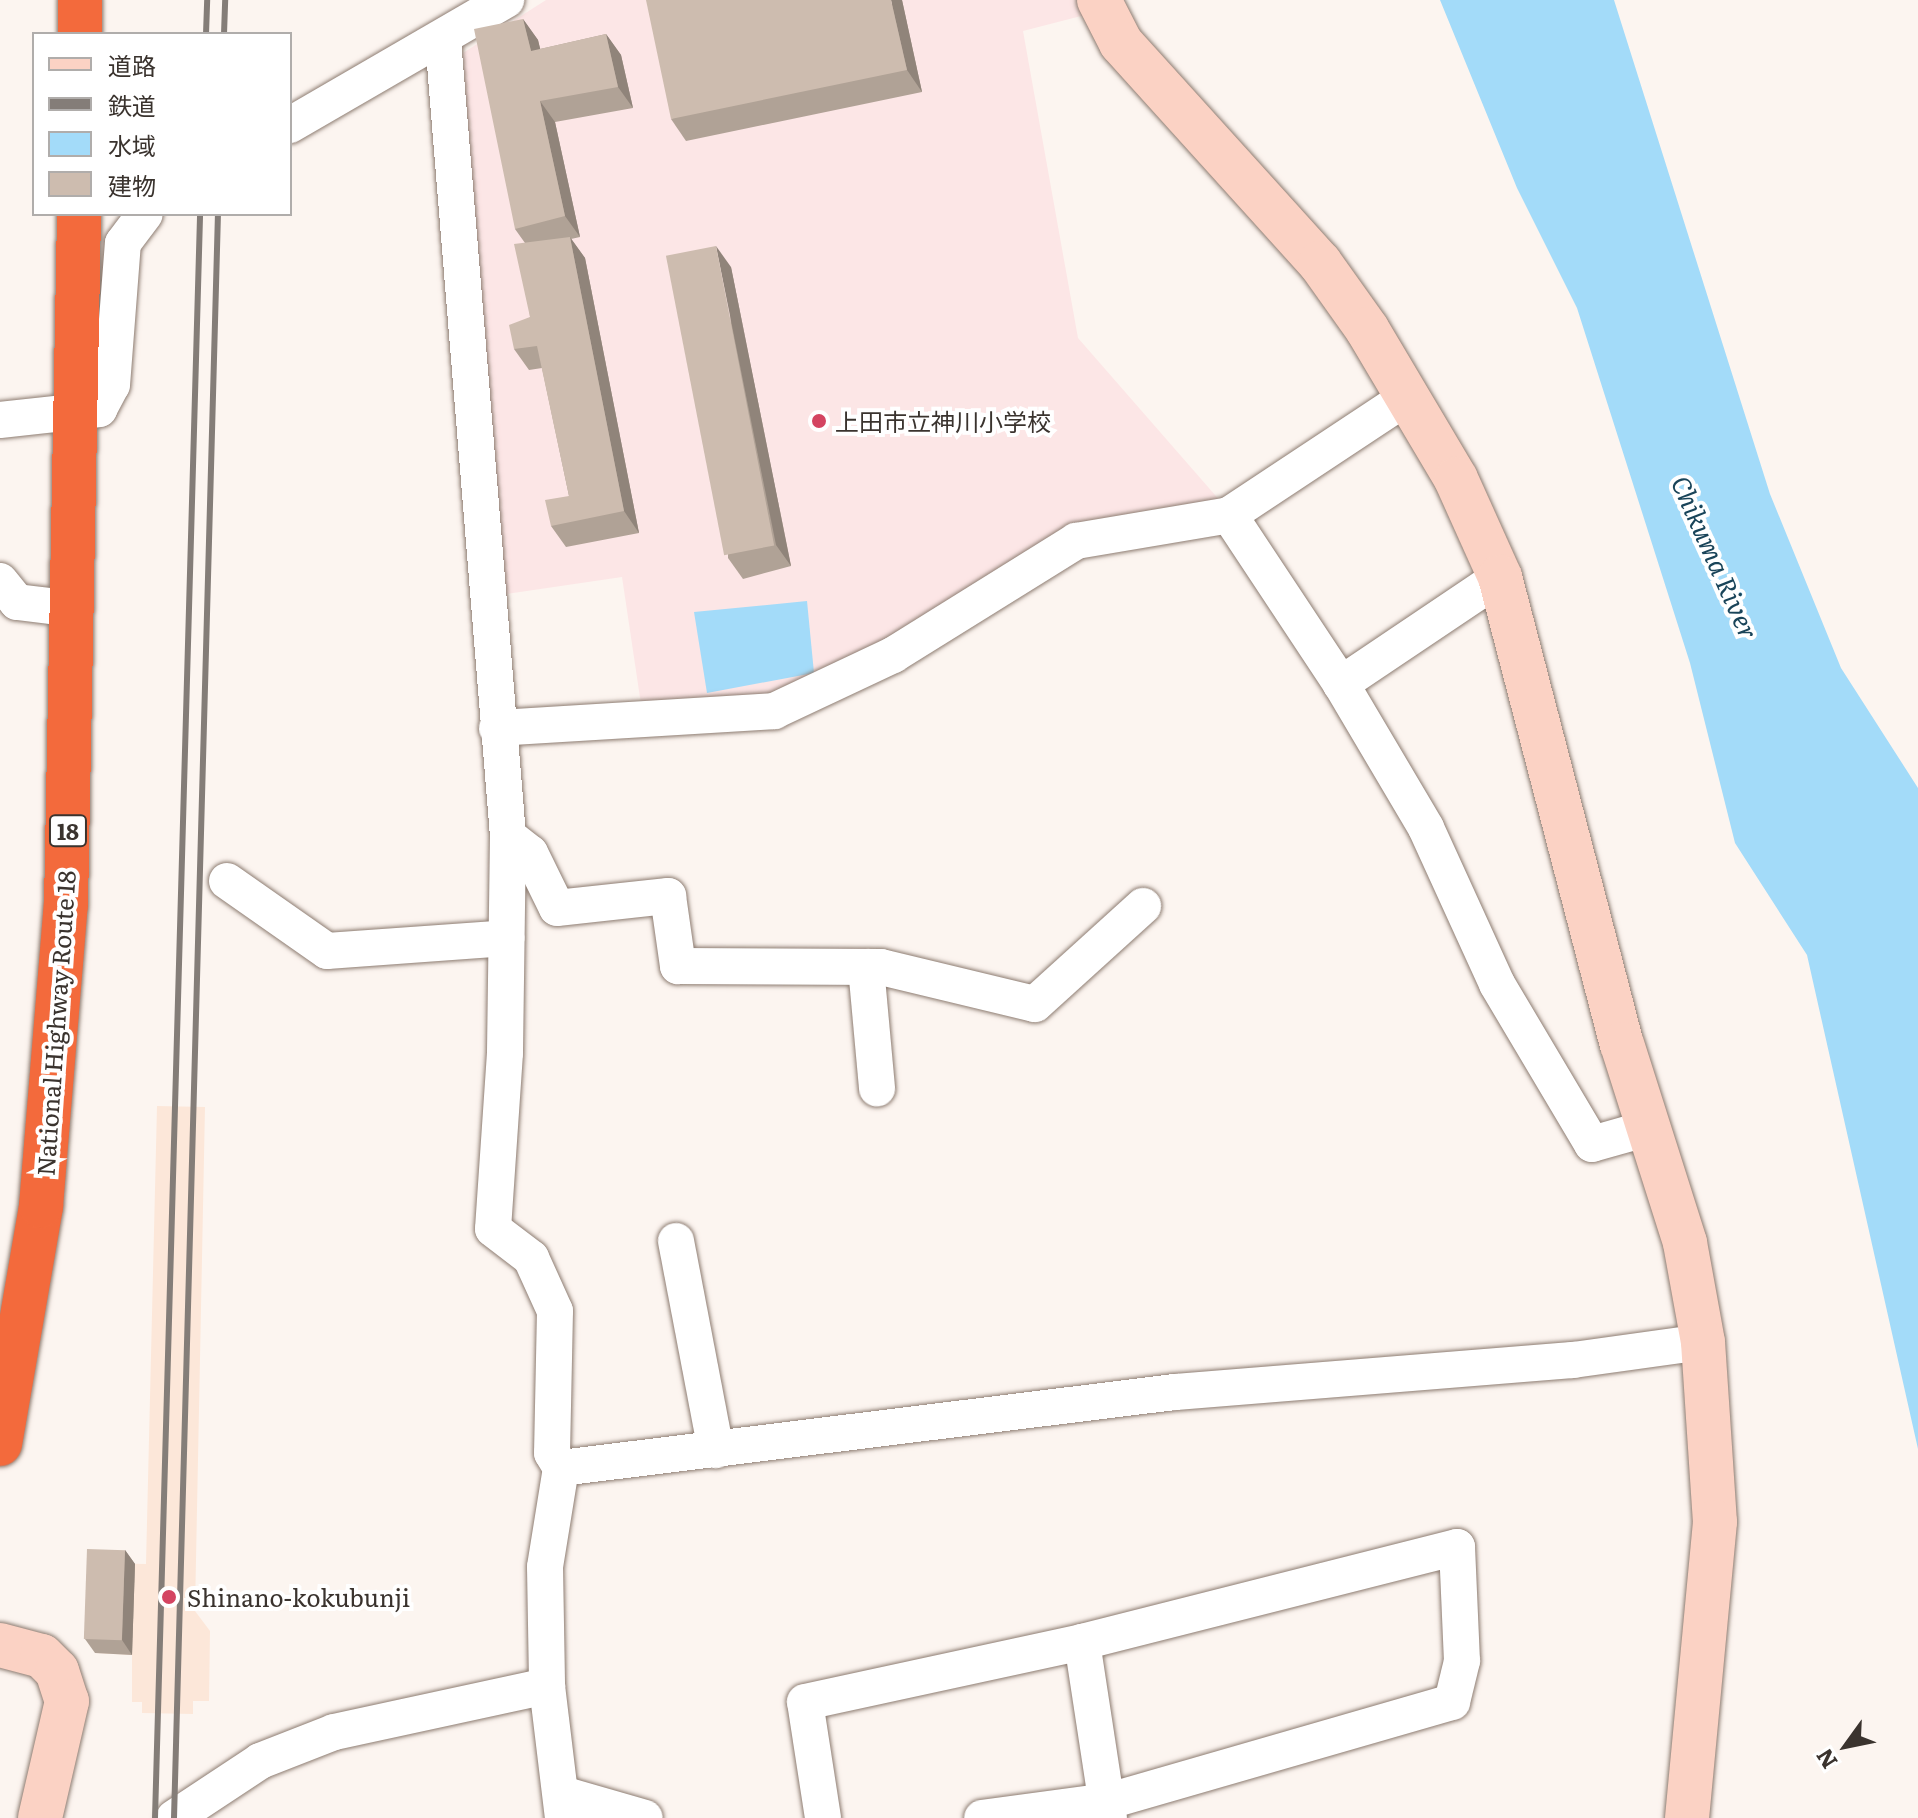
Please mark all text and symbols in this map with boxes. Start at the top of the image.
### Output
legend [32,32,292,216]
text: 道路 [108,47,156,82]
text: 鉄道 [108,87,156,122]
text: 水域 [108,127,156,162]
text: 建物 [108,167,156,202]
place label: 上田市立神川小学校 [835,407,1051,435]
marker: 上田市立神川小学校 [810,412,828,430]
water label: Chikuma River [1666,471,1766,643]
road number: 18 [48,813,88,849]
street label: National Highway Route 18 [30,869,80,1177]
place label: Shinano-kokubunji [187,1583,410,1611]
marker: Shinano-kokubunji [158,1586,180,1608]
north arrow [1806,1706,1886,1786]
text: N [1807,1743,1844,1776]

